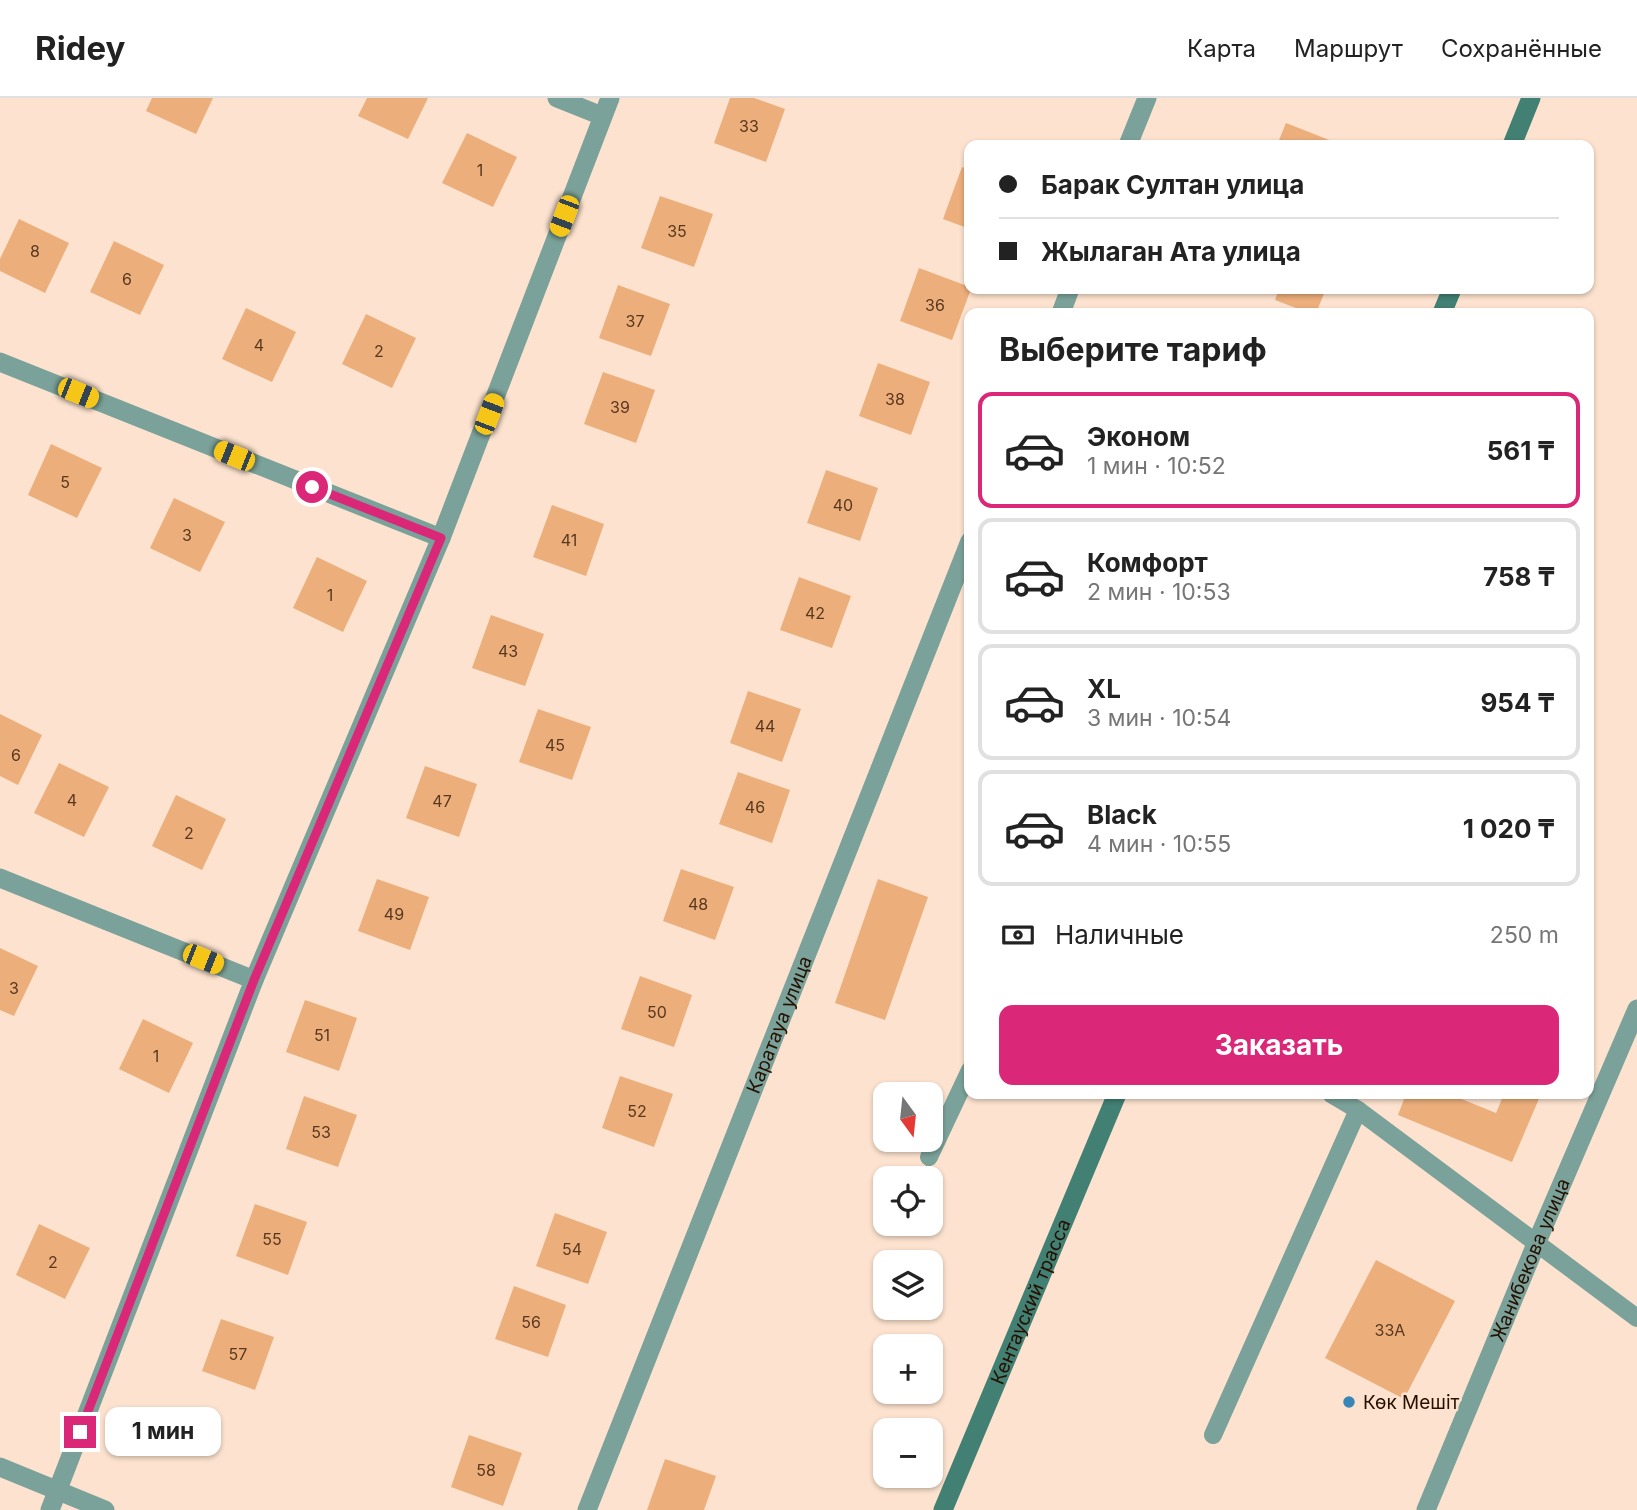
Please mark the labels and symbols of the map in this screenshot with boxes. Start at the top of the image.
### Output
house number: 33 [739,116,759,136]
house number: 1 [477,160,483,180]
car [547,193,582,239]
house number: 35 [667,221,687,241]
house number: 8 [30,241,40,261]
house number: 6 [122,269,132,289]
house number: 36 [925,295,945,315]
house number: 37 [626,311,644,331]
house number: 4 [254,335,264,355]
house number: 2 [374,341,384,361]
car [55,375,102,411]
house number: 38 [885,389,905,409]
car [472,391,507,437]
house number: 39 [610,397,630,417]
car [211,438,258,474]
route start [296,471,328,503]
house number: 5 [60,472,70,492]
house number: 40 [833,495,853,515]
house number: 3 [182,525,192,545]
house number: 41 [561,530,577,550]
house number: 1 [327,585,333,605]
house number: 42 [805,603,825,623]
house number: 43 [498,641,518,661]
house number: 44 [755,716,775,736]
house number: 45 [545,735,565,755]
house number: 6 [11,745,21,765]
house number: 4 [67,790,77,810]
house number: 47 [432,791,452,811]
house number: 46 [745,797,765,817]
house number: 2 [184,823,194,843]
house number: 48 [688,894,708,914]
house number: 49 [384,904,404,924]
car [180,941,227,977]
street label: Каратауа улица [741,953,816,1097]
house number: 3 [9,978,19,998]
house number: 50 [647,1002,667,1022]
house number: 51 [314,1025,330,1045]
house number: 1 [153,1046,159,1066]
north arrow [873,1082,943,1152]
house number: 52 [627,1101,647,1121]
house number: 53 [311,1122,331,1142]
street label: Жанибекова улица [1486,1175,1574,1345]
street label: Кентауский трасса [985,1215,1075,1388]
house number: 55 [262,1229,282,1249]
house number: 54 [562,1239,582,1259]
house number: 2 [48,1252,58,1272]
house number: 56 [521,1312,541,1332]
house number: 33А [1375,1320,1405,1340]
house number: 57 [229,1344,247,1364]
place label: Көк Мешіт [1363,1391,1460,1414]
marker: Көк Мешіт [1341,1394,1357,1410]
callout: 1 мин [104,1408,220,1456]
route end [64,1416,96,1448]
house number: 58 [476,1460,496,1480]

